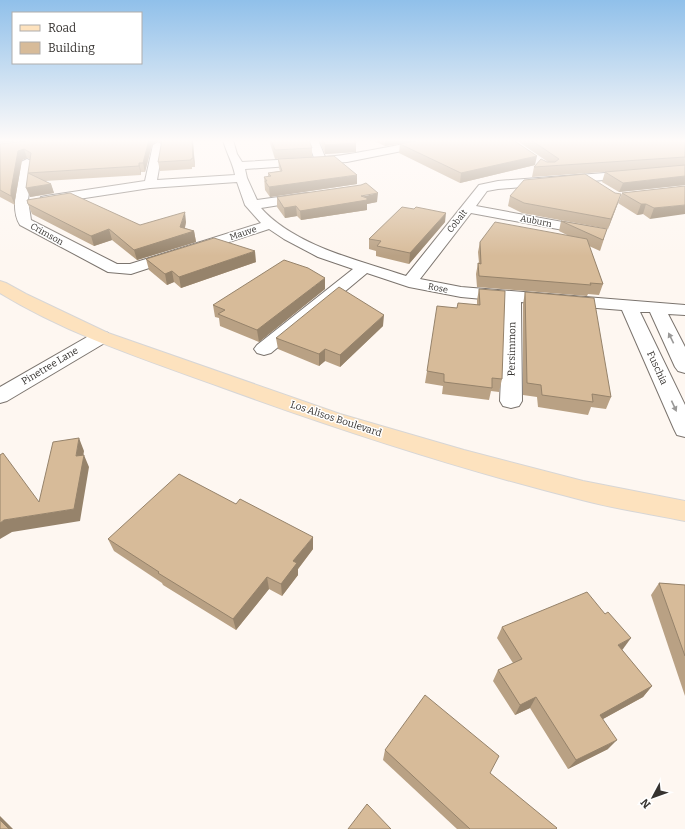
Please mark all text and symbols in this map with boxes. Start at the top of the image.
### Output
legend [12,12,142,64]
text: Road [48,21,76,35]
text: Building [48,41,95,55]
street label: Cobalt [445,207,470,235]
street label: Auburn [519,213,553,229]
street label: Crimson [29,221,65,247]
street label: Mauve [228,224,258,242]
street label: Rose [427,281,449,295]
street label: Persimmon [506,321,518,376]
one-way arrow [668,332,674,344]
street label: Pinetree Lane [19,344,81,388]
street label: Fuschia [644,349,670,387]
street label: Los Alisos Boulevard [289,399,383,439]
one-way arrow [671,400,677,412]
north arrow [633,777,673,817]
text: N [638,795,654,811]

